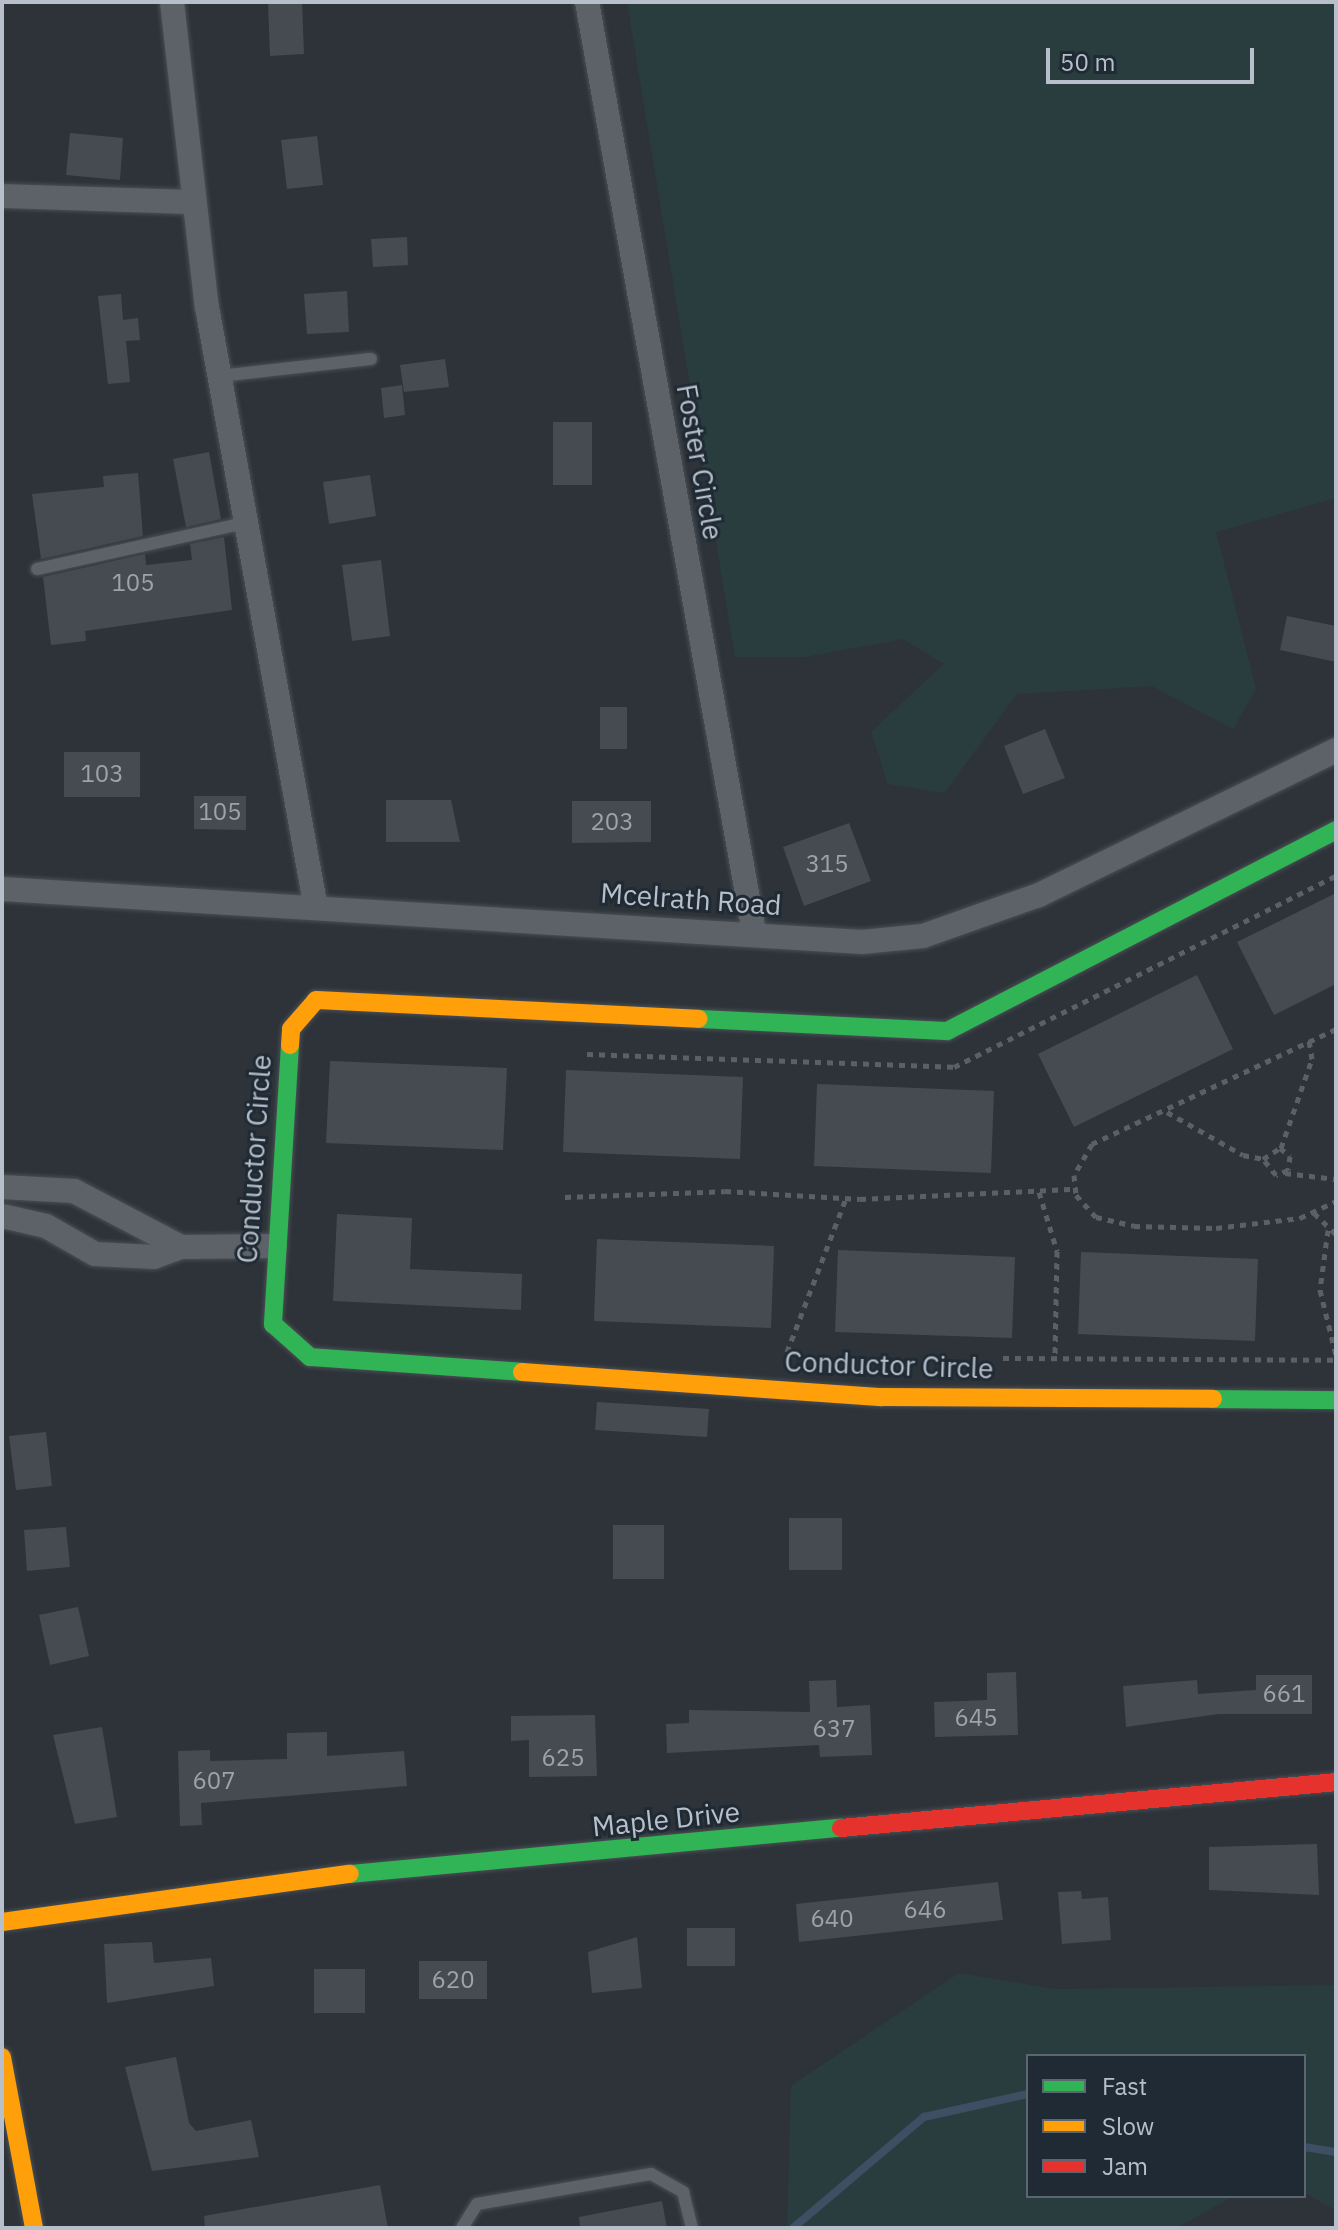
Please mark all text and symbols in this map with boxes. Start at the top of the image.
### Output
scale bar [1050,32,1258,82]
text: 50 m [1060,46,1115,78]
street label: Foster Circle [670,381,730,543]
house number: 105 [111,569,155,597]
house number: 103 [80,760,124,788]
house number: 105 [198,798,242,826]
house number: 203 [590,808,634,836]
house number: 315 [805,850,849,878]
street label: Mcelrath Road [599,876,783,922]
street label: Conductor Circle [230,1054,278,1264]
street label: Conductor Circle [784,1345,994,1385]
house number: 661 [1262,1680,1306,1708]
house number: 645 [954,1704,998,1732]
house number: 637 [812,1715,856,1743]
house number: 625 [541,1744,585,1772]
house number: 607 [192,1767,236,1795]
street label: Maple Drive [590,1795,742,1843]
house number: 646 [903,1896,947,1924]
house number: 640 [810,1905,854,1933]
house number: 620 [431,1966,475,1994]
legend [1026,2054,1306,2198]
text: Fast [1102,2070,1147,2102]
text: Slow [1102,2110,1154,2142]
text: Jam [1102,2150,1148,2182]

